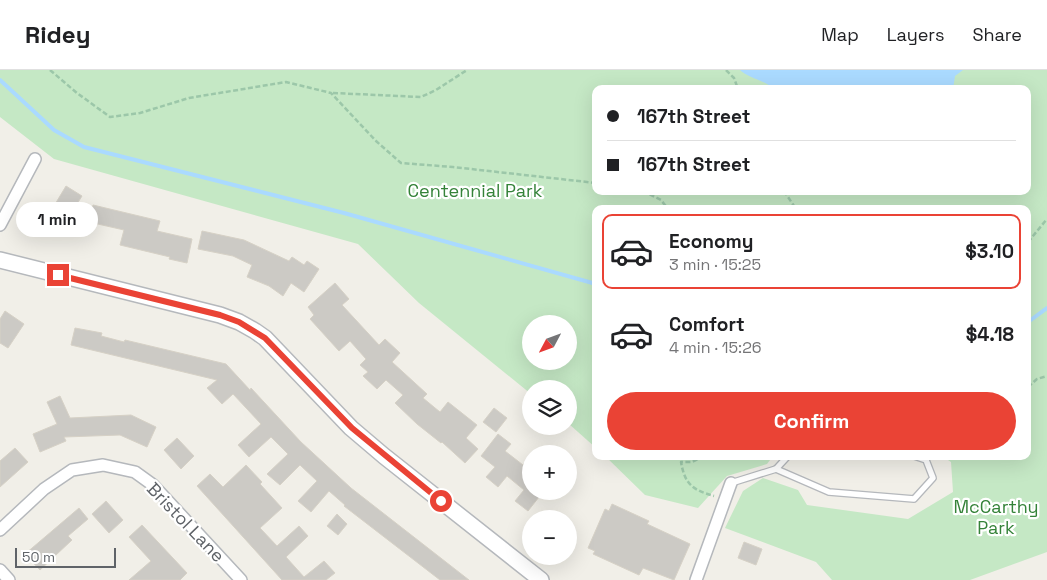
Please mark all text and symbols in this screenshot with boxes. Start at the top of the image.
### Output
text: Ridey [25,19,91,50]
text: Map [821,23,859,46]
text: Layers [887,23,944,46]
text: Share [972,23,1022,46]
text: 167th Street [637,104,750,129]
text: 167th Street [637,152,750,177]
park label: Centennial Park [408,179,543,202]
callout: 1 min [17,202,99,238]
text: 1 min [37,209,77,230]
icon: car [609,229,654,274]
text: Economy [669,229,753,254]
text: $3.10 [965,239,1014,264]
text: 3 min · 15:25 [669,254,761,275]
route end [47,264,69,286]
icon: car [609,312,654,357]
text: Comfort [669,312,745,337]
north arrow [522,315,578,370]
map controls [522,315,577,565]
text: $4.18 [966,322,1014,347]
text: 4 min · 15:26 [669,337,762,358]
button: layers [522,380,577,435]
button: Confirm [607,392,1016,450]
button: + [522,445,577,500]
street label: Bristol Lane [142,477,230,567]
route start [430,490,452,512]
park label: McCarthy Park [953,495,1039,539]
button: − [522,510,577,565]
scale bar [15,545,116,568]
text: 50 m [22,548,55,566]

